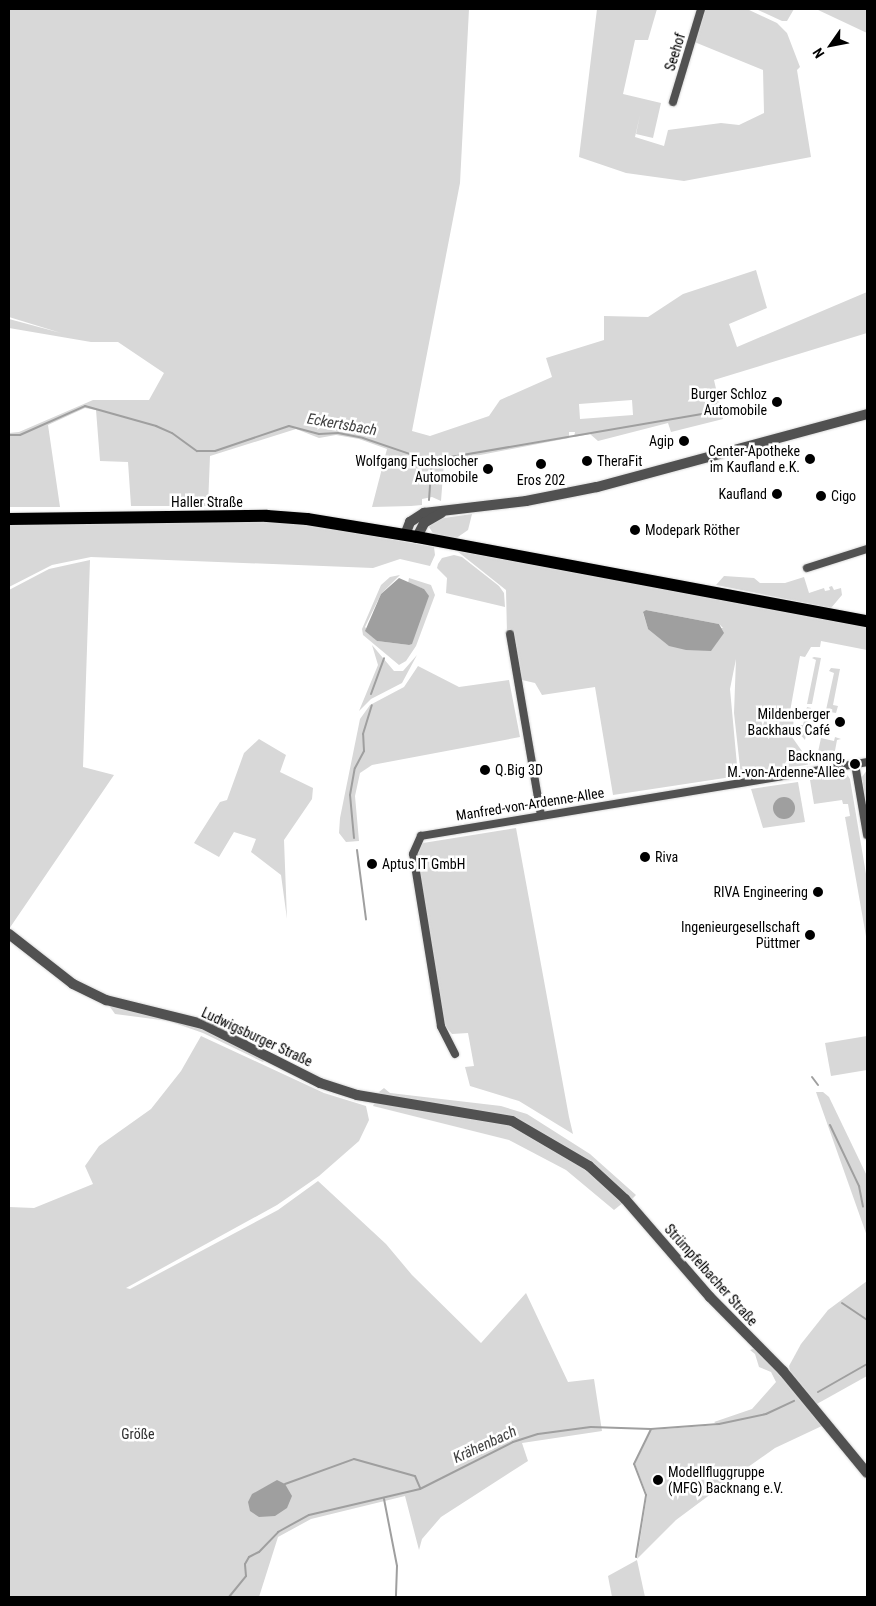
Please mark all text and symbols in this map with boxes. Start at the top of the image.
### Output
north arrow [806,20,856,70]
street label: Seehof [661,31,689,73]
text: N [809,45,827,61]
place label: Burger Schloz Automobile [691,386,767,418]
marker: Burger Schloz Automobile [771,396,783,408]
water label: Eckertsbach [306,410,378,440]
place label: Agip [649,433,674,449]
marker: Agip [678,435,690,447]
place label: Center-Apotheke im Kaufland e.K. [708,443,800,476]
place label: Wolfgang Fuchslocher Automobile [355,453,478,486]
place label: TheraFit [597,453,642,469]
marker: Center-Apotheke im Kaufland e.K. [804,453,816,465]
marker: TheraFit [581,455,593,467]
marker: Eros 202 [535,458,547,470]
marker: Wolfgang Fuchslocher Automobile [482,463,494,475]
place label: Eros 202 [517,472,565,488]
place label: Kaufland [718,486,767,502]
marker: Kaufland [771,488,783,500]
place label: Cigo [831,488,856,504]
marker: Cigo [815,490,827,502]
street label: Haller Straße [171,494,243,510]
place label: Modepark Röther [645,522,740,538]
marker: Modepark Röther [629,524,641,536]
place label: Mildenberger Backhaus Café [748,706,830,739]
marker: Mildenberger Backhaus Café [834,716,846,728]
place label: Backnang, M.-von-Ardenne-Allee [727,748,845,780]
marker: Backnang, M.-von-Ardenne-Allee [849,758,861,770]
place label: Q.Big 3D [495,762,543,778]
marker: Q.Big 3D [479,764,491,776]
street label: Manfred-von-Ardenne-Allee [455,784,605,824]
place label: Riva [655,849,678,865]
marker: Riva [639,851,651,863]
place label: Aptus IT GmbH [382,856,466,872]
marker: Aptus IT GmbH [366,858,378,870]
place label: RIVA Engineering [714,884,808,900]
marker: RIVA Engineering [812,886,824,898]
place label: Ingenieurgesellschaft Püttmer [681,919,800,952]
marker: Ingenieurgesellschaft Püttmer [804,929,816,941]
street label: Ludwigsburger Straße [199,1004,315,1070]
street label: Strümpfelbacher Straße [661,1221,761,1329]
water label: Krähenbach [450,1423,520,1467]
park label: Größe [121,1426,155,1442]
place label: Modellfluggruppe (MFG) Backnang e.V. [668,1464,783,1496]
marker: Modellfluggruppe (MFG) Backnang e.V. [652,1474,664,1486]

